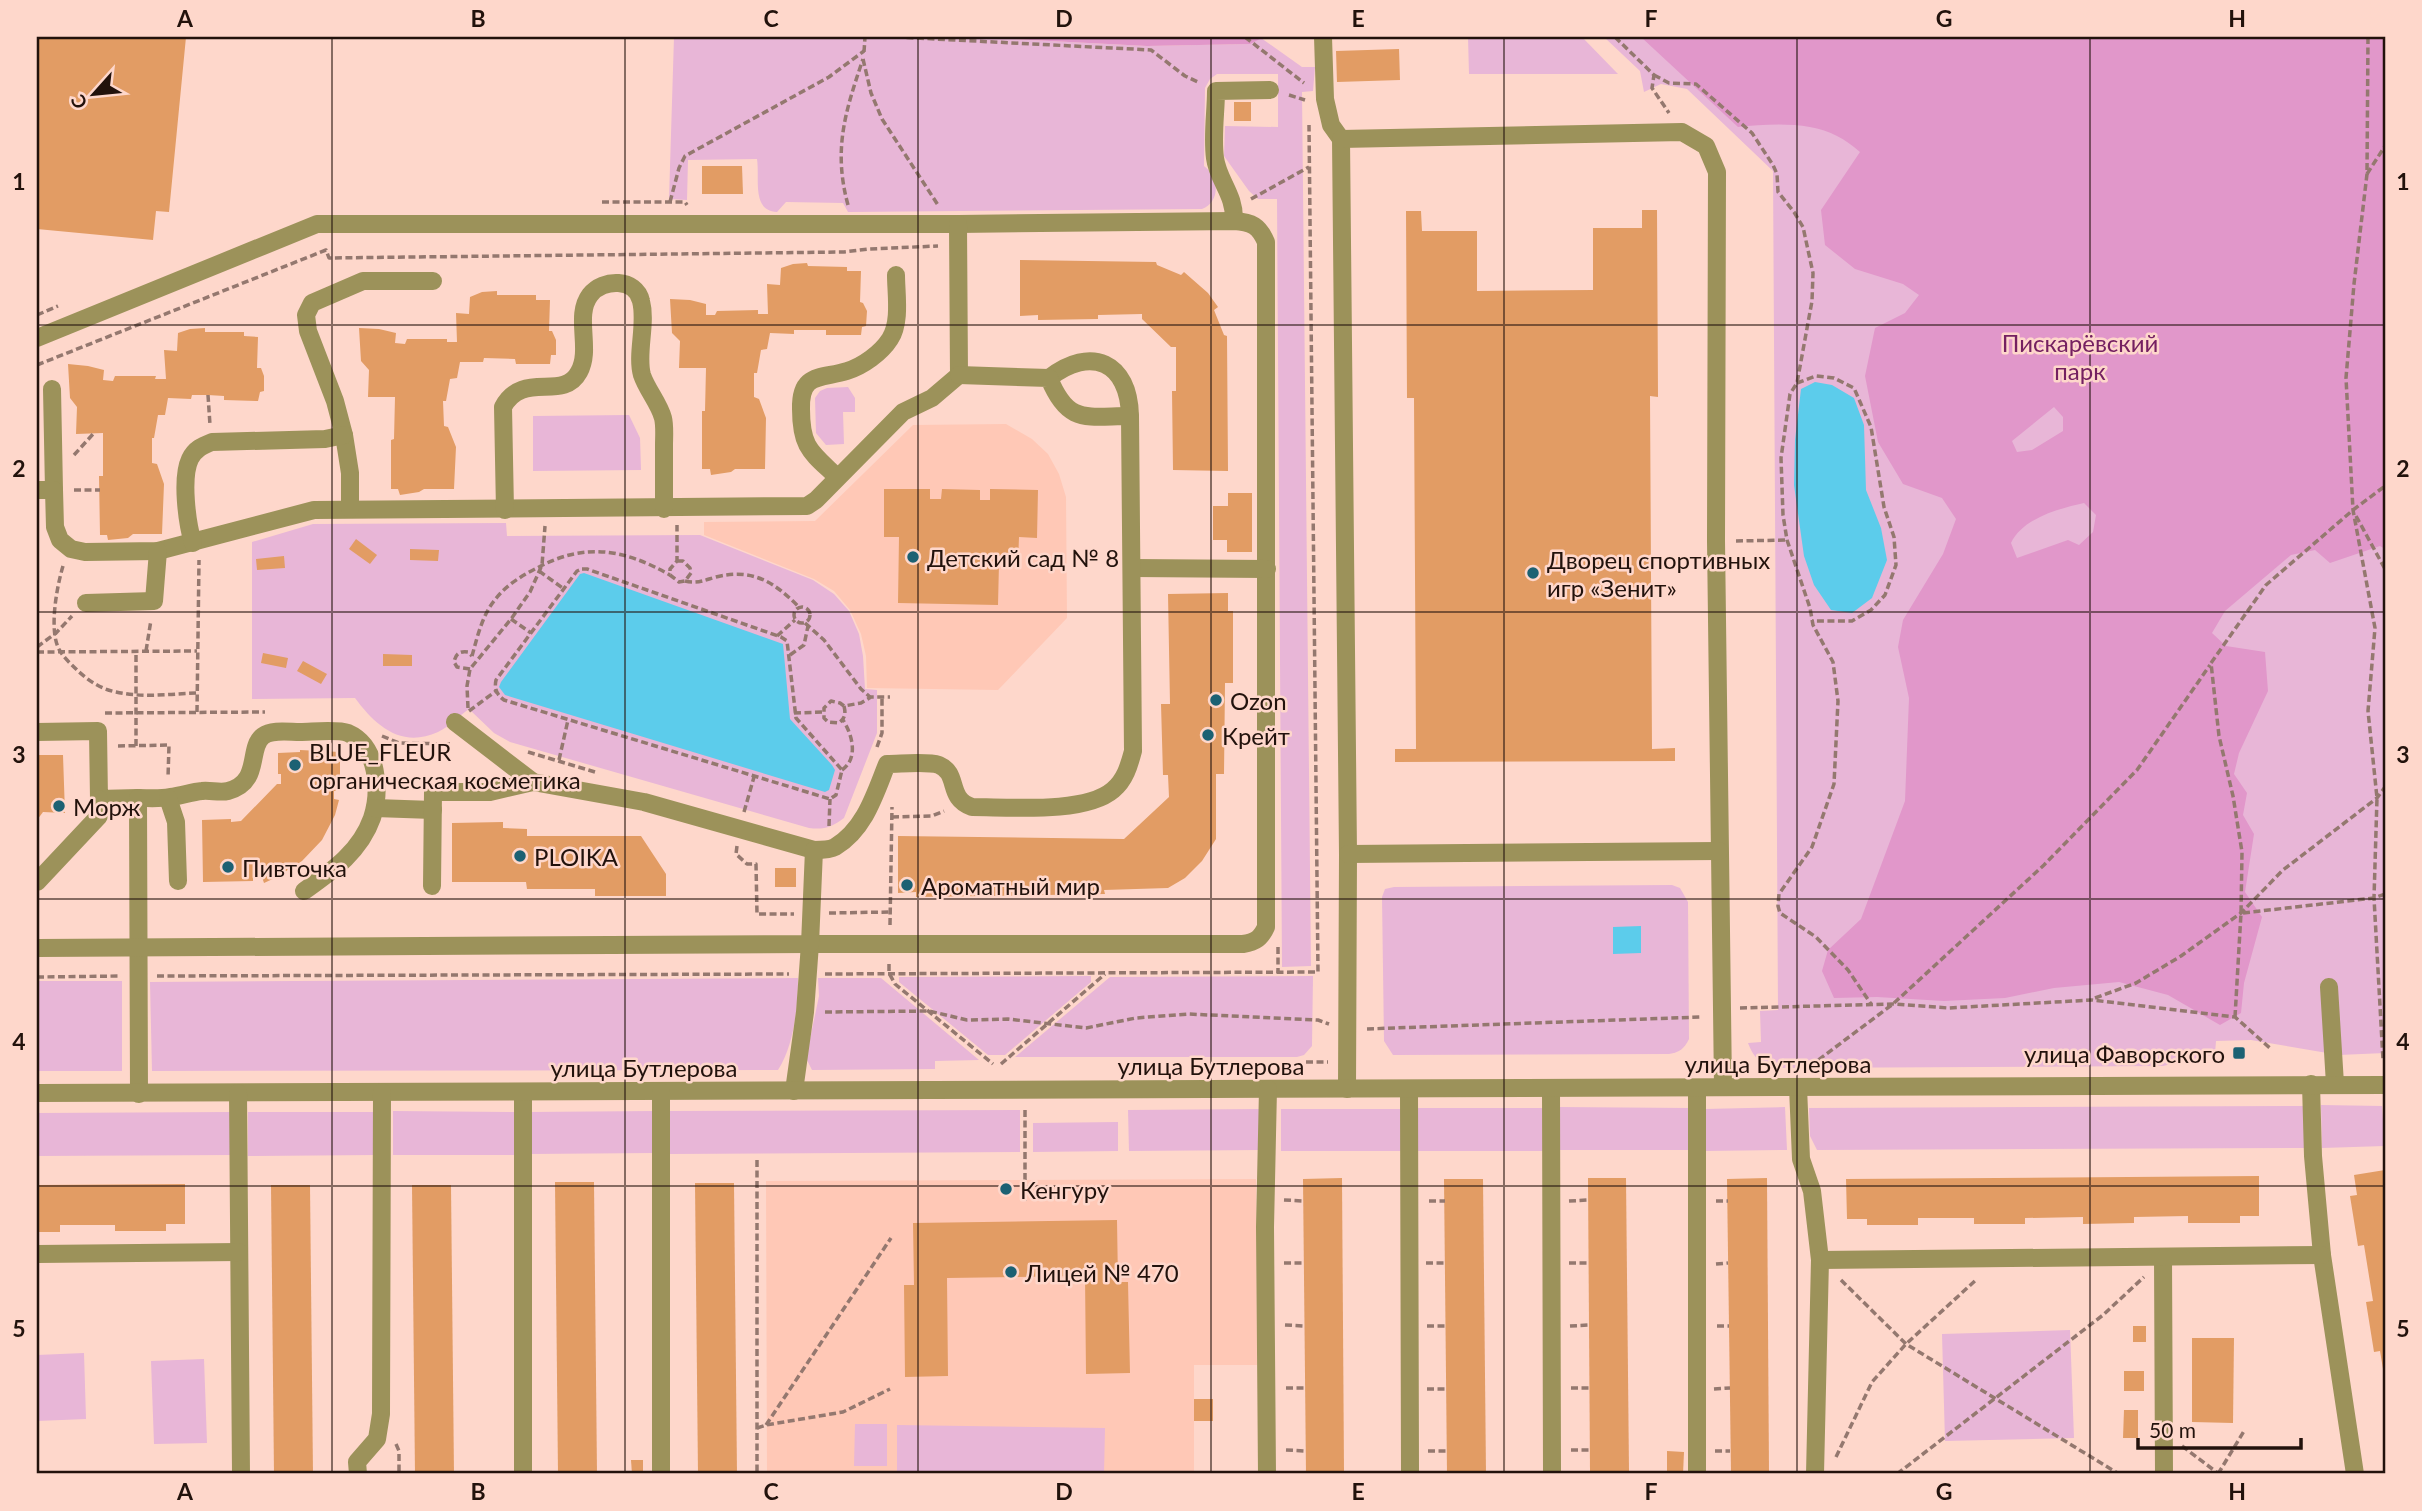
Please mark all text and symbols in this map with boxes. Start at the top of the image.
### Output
text: A [176,4,194,32]
text: B [470,4,486,32]
text: C [763,4,779,32]
text: D [1055,4,1073,32]
text: E [1351,4,1365,32]
text: F [1644,4,1658,32]
text: G [1936,4,1952,32]
text: H [2228,4,2246,32]
north arrow [60,60,130,130]
text: С [65,91,92,113]
text: 1 [12,167,26,195]
text: 1 [2396,167,2410,195]
park label: Пискарёвский парк [2002,328,2158,385]
text: 2 [12,454,26,482]
text: 2 [2396,454,2410,482]
place label: Детский сад № 8 [927,543,1119,572]
place label: Дворец спортивных игр «Зенит» [1547,545,1770,602]
marker: Детский сад № 8 [905,549,921,565]
marker: Дворец спортивных игр «Зенит» [1525,565,1541,581]
place label: Ozon [1230,686,1287,715]
marker: Ozon [1208,692,1224,708]
place label: Крейт [1222,721,1290,750]
marker: Крейт [1200,727,1216,743]
place label: BLUE_FLEUR органическая косметика [309,737,581,794]
text: 3 [12,740,26,768]
text: 3 [2396,740,2410,768]
marker: BLUE_FLEUR органическая косметика [287,757,303,773]
place label: Морж [73,792,141,821]
marker: Морж [51,798,67,814]
place label: PLOIKA [534,842,619,871]
marker: PLOIKA [512,848,528,864]
place label: Пивточка [242,853,347,882]
marker: Пивточка [220,859,236,875]
place label: Ароматный мир [921,871,1100,900]
marker: Ароматный мир [899,877,915,893]
text: 4 [12,1027,26,1055]
text: 4 [2396,1027,2410,1055]
place label: улица Фаворского [2024,1039,2225,1068]
marker: улица Фаворского [2231,1045,2247,1061]
street label: улица Бутлерова [1685,1049,1871,1078]
street label: улица Бутлерова [1118,1051,1304,1080]
street label: улица Бутлерова [551,1053,737,1082]
place label: Кенгуру [1020,1175,1110,1204]
marker: Кенгуру [998,1181,1014,1197]
place label: Лицей № 470 [1024,1258,1179,1287]
marker: Лицей № 470 [1003,1264,1019,1280]
text: 5 [12,1314,26,1342]
text: 5 [2396,1314,2410,1342]
scale bar [2138,1406,2301,1450]
text: 50 m [2149,1417,2196,1442]
text: A [176,1477,194,1505]
text: B [470,1477,486,1505]
text: C [763,1477,779,1505]
text: D [1055,1477,1073,1505]
text: E [1351,1477,1365,1505]
text: F [1644,1477,1658,1505]
text: G [1936,1477,1952,1505]
text: H [2228,1477,2246,1505]

